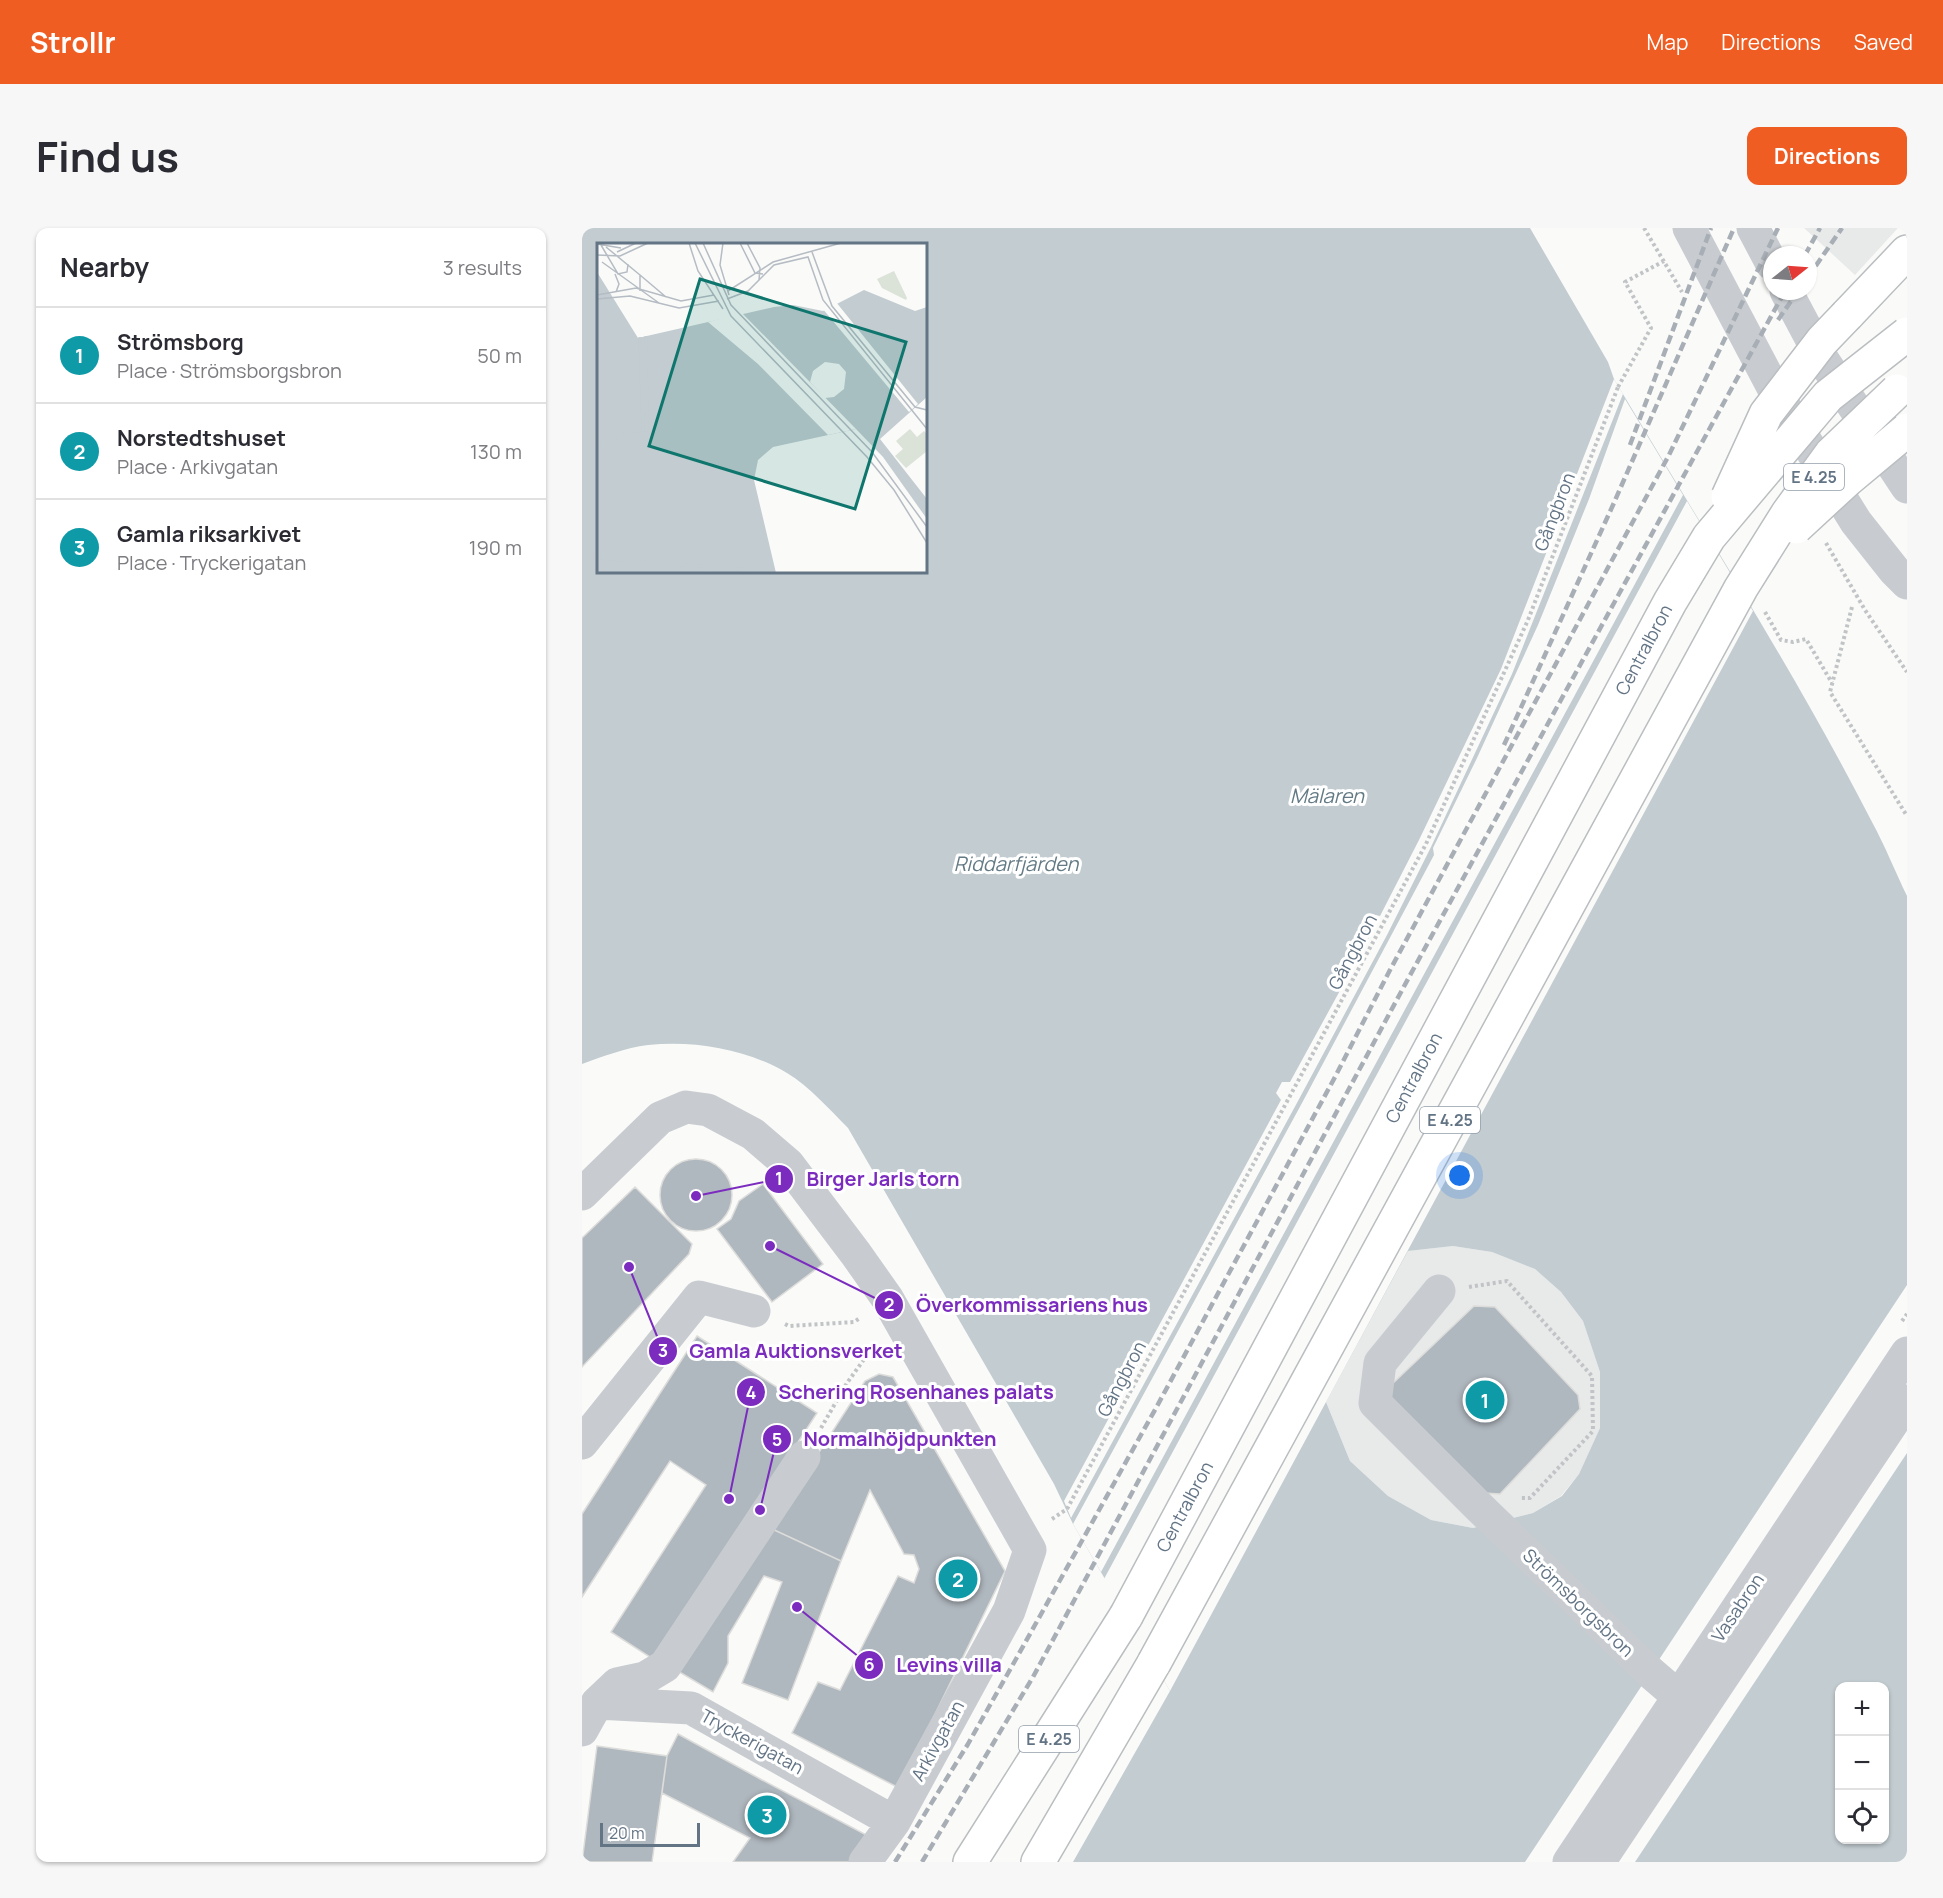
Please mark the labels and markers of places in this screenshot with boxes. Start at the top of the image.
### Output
callout: Birger Jarls torn [764,1160,971,1198]
callout: Överkommissariens hus [874,1286,1160,1324]
callout: Gamla Auktionsverket [648,1332,915,1370]
callout: Schering Rosenhanes palats [736,1373,1065,1411]
pin: 1 [1466,1378,1504,1422]
callout: Normalhöjdpunkten [762,1420,1009,1458]
pin: 2 [938,1556,977,1602]
callout: Levins villa [854,1646,1014,1684]
pin: 3 [748,1792,786,1838]

